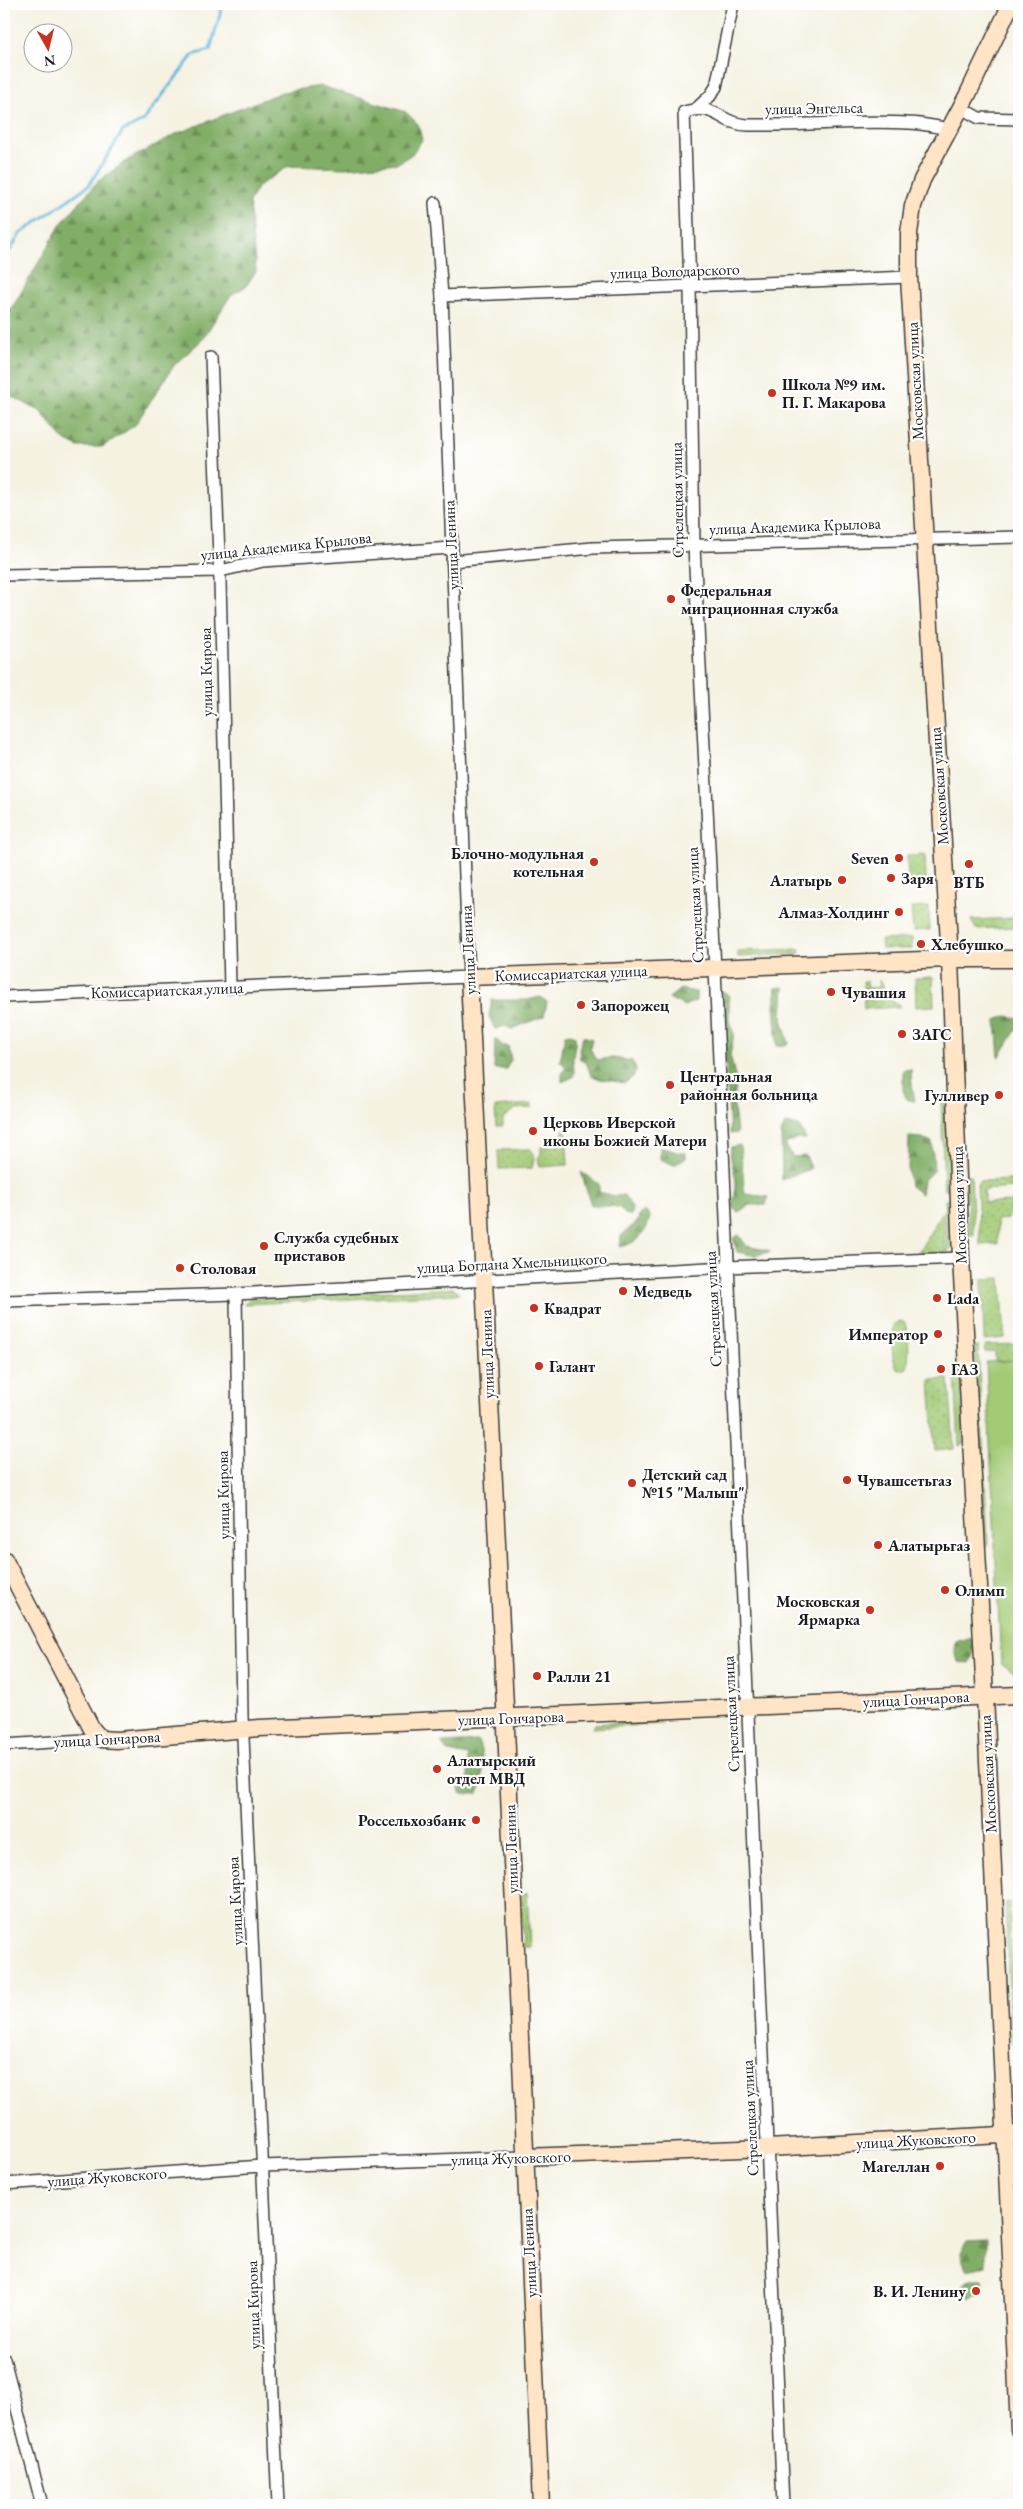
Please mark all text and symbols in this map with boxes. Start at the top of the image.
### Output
north arrow [22,22,72,72]
text: N [42,51,57,71]
street label: улица Энгельса [765,97,864,119]
street label: улица Володарского [610,258,740,284]
street label: Московская улица [901,321,929,441]
place label: Школа №9 им. П. Г. Макарова [782,374,887,413]
marker: Школа №9 им. П. Г. Макарова [766,387,778,399]
street label: Стрелецкая улица [665,441,689,558]
street label: улица Ленина [438,499,464,590]
street label: улица Академика Крылова [709,512,882,539]
street label: улица Академика Крылова [199,527,373,565]
place label: Федеральная миграционная служба [681,580,839,619]
marker: Федеральная миграционная служба [665,593,677,605]
street label: улица Кирова [195,627,217,717]
street label: Московская улица [924,726,954,846]
place label: Блочно-модульная котельная [451,843,584,882]
street label: Стрелецкая улица [681,846,709,964]
place label: Seven [851,848,889,869]
marker: Seven [893,852,905,864]
marker: Блочно-модульная котельная [588,856,600,868]
marker: ВТБ [963,858,975,870]
place label: Заря [901,868,934,889]
place label: Алатырь [769,870,833,891]
marker: Заря [885,872,897,884]
place label: ВТБ [953,872,985,893]
marker: Алатырь [836,874,848,886]
place label: Алмаз-Холдинг [777,902,890,923]
street label: улица Ленина [455,904,481,995]
marker: Алмаз-Холдинг [893,906,905,918]
place label: Хлебушко [930,934,1004,955]
marker: Хлебушко [915,938,927,950]
street label: Комиссариатская улица [494,960,648,986]
street label: Комиссариатская улица [90,977,244,1003]
place label: Чувашия [841,982,906,1003]
marker: Чувашия [825,986,837,998]
place label: Запорожец [591,995,670,1016]
marker: Запорожец [575,999,587,1011]
place label: ЗАГС [912,1024,951,1045]
marker: ЗАГС [896,1028,908,1040]
place label: Центральная районная больница [680,1066,819,1105]
marker: Центральная районная больница [664,1079,676,1091]
place label: Гулливер [924,1085,989,1106]
marker: Гулливер [993,1089,1005,1101]
place label: Церковь Иверской иконы Божией Матери [543,1112,707,1151]
marker: Церковь Иверской иконы Божией Матери [527,1125,539,1137]
street label: Московская улица [946,1145,972,1264]
place label: Служба судебных приставов [274,1227,399,1266]
marker: Служба судебных приставов [258,1240,270,1252]
street label: улица Богдана Хмельницкого [417,1248,608,1278]
street label: Стрелецкая улица [699,1250,727,1368]
place label: Столовая [190,1258,257,1279]
marker: Столовая [174,1262,186,1274]
place label: Медведь [633,1281,693,1302]
marker: Медведь [617,1285,629,1297]
place label: Lada [947,1288,980,1309]
marker: Lada [931,1292,943,1304]
place label: Квадрат [544,1298,602,1319]
marker: Квадрат [528,1302,540,1314]
street label: улица Ленина [475,1308,499,1399]
place label: Император [849,1324,928,1345]
marker: Император [932,1328,944,1340]
place label: Галант [549,1356,596,1377]
place label: ГАЗ [951,1359,978,1380]
marker: Галант [533,1360,545,1372]
marker: ГАЗ [935,1363,947,1375]
street label: улица Кирова [212,1450,234,1540]
place label: Детский сад №15 "Малыш" [642,1464,745,1503]
place label: Чувашсетьгаз [857,1470,952,1491]
marker: Чувашсетьгаз [841,1474,853,1486]
marker: Детский сад №15 "Малыш" [626,1477,638,1489]
place label: Алатырьгаз [887,1535,970,1556]
marker: Алатырьгаз [872,1539,884,1551]
place label: Олимп [955,1580,1005,1601]
marker: Олимп [939,1584,951,1596]
place label: Московская Ярмарка [776,1591,861,1630]
marker: Московская Ярмарка [864,1604,876,1616]
street label: Стрелецкая улица [717,1655,745,1773]
place label: Ралли 21 [547,1666,611,1687]
marker: Ралли 21 [531,1670,543,1682]
street label: улица Гончарова [862,1686,970,1712]
street label: улица Гончарова [457,1706,565,1730]
street label: Московская улица [974,1714,1002,1834]
street label: улица Гончарова [53,1726,161,1752]
place label: Алатырский отдел МВД [446,1750,537,1789]
marker: Алатырский отдел МВД [431,1763,443,1775]
street label: улица Ленина [499,1803,523,1894]
place label: Россельхозбанк [358,1810,466,1831]
marker: Россельхозбанк [470,1814,482,1826]
street label: улица Кирова [222,1855,248,1946]
street label: Стрелецкая улица [736,2059,764,2177]
street label: улица Жуковского [856,2126,976,2154]
street label: улица Жуковского [451,2145,571,2171]
place label: Магеллан [862,2156,930,2177]
marker: Магеллан [934,2160,946,2172]
street label: улица Жуковского [47,2162,168,2192]
street label: улица Ленина [516,2207,542,2298]
street label: улица Кирова [241,2260,265,2350]
place label: В. И. Ленину [873,2281,966,2302]
marker: В. И. Ленину [970,2285,982,2297]

